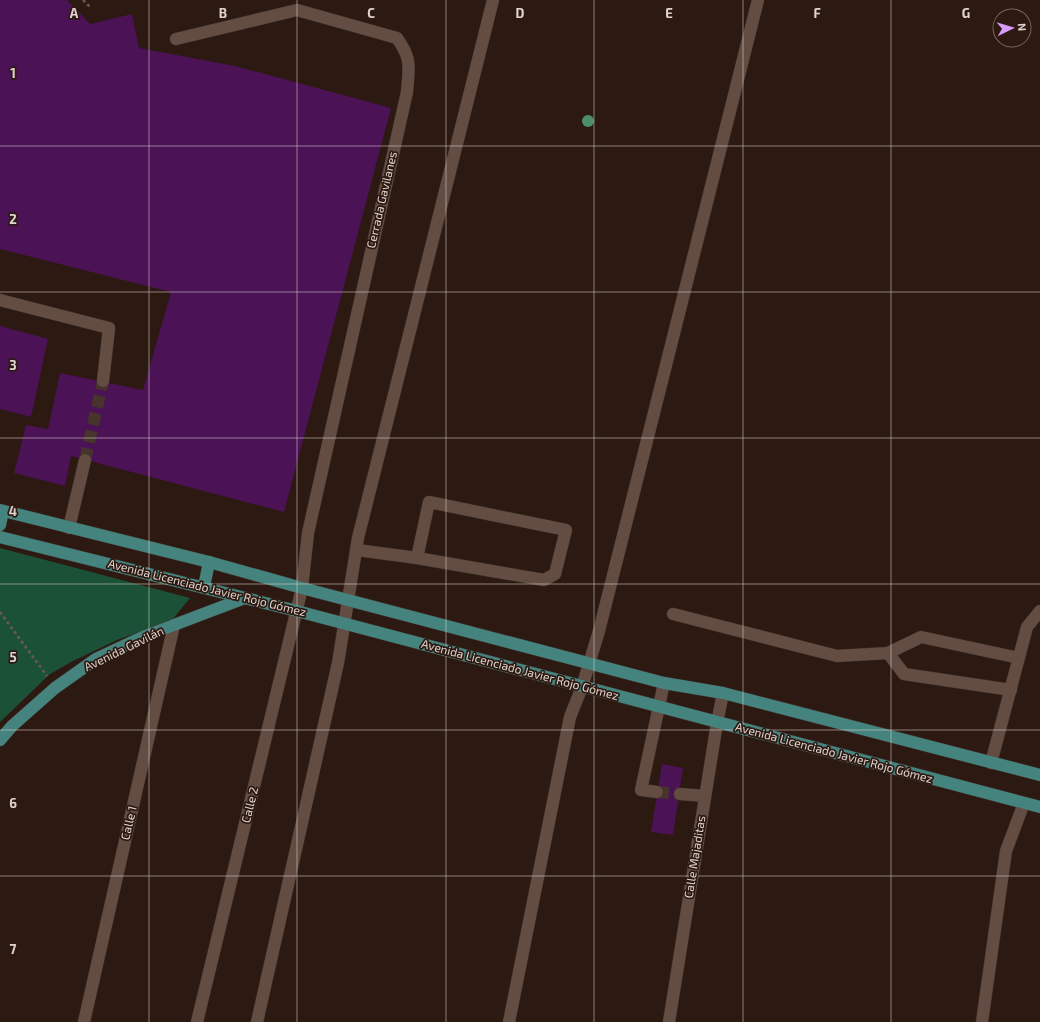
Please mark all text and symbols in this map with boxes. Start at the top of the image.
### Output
text: A [70,5,79,21]
text: B [219,5,227,21]
text: C [367,5,375,21]
text: D [516,5,525,21]
text: E [665,5,673,21]
text: F [813,5,821,21]
text: G [962,5,970,21]
north arrow [992,8,1032,48]
text: N [1016,23,1029,32]
text: 1 [10,65,16,81]
street label: Cerrada Gavilanes [363,150,399,249]
text: 2 [9,211,17,227]
text: 3 [9,357,17,373]
text: 4 [9,503,17,519]
street label: Avenida Licenciado Javier Rojo Gómez [106,556,308,619]
street label: Avenida Gavilán [82,623,166,673]
street label: Avenida Licenciado Javier Rojo Gómez [420,636,620,703]
text: 5 [9,649,17,665]
street label: Avenida Licenciado Javier Rojo Gómez [734,719,934,786]
street label: Calle 2 [238,785,260,824]
text: 6 [9,795,17,811]
street label: Calle 1 [117,804,139,841]
street label: Calle Majaditas [681,815,708,899]
text: 7 [10,941,17,957]

